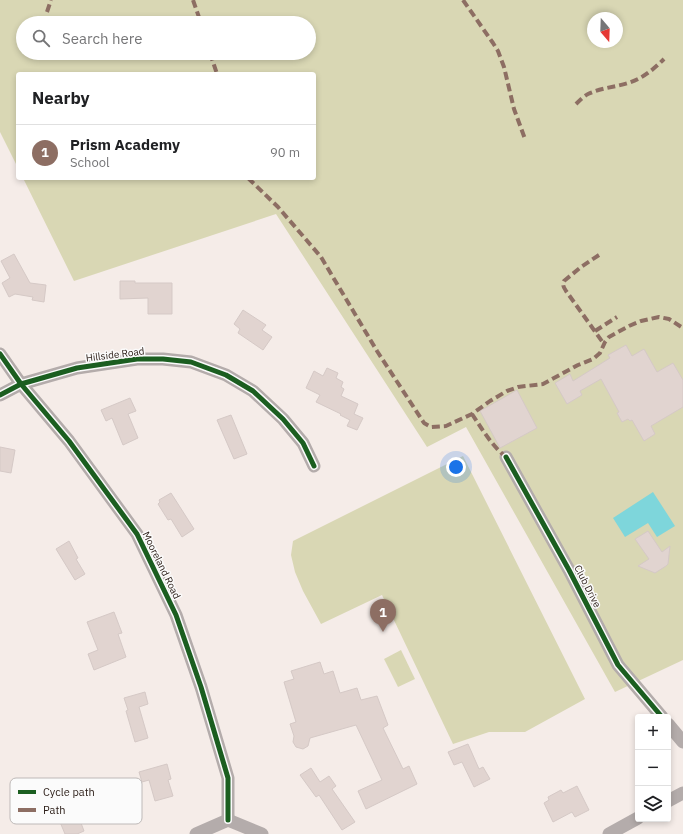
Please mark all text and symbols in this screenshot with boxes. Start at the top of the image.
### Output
north arrow [587,12,623,48]
search box [16,16,316,60]
icon: search [30,27,52,49]
text: Search here [62,29,142,48]
text: Nearby [32,87,90,109]
text: Prism Academy [70,135,180,154]
text: 1 [41,144,49,161]
text: 90 m [270,144,300,161]
text: School [70,154,110,171]
street label: Hillside Road [85,344,145,365]
your location [446,457,466,477]
street label: Mooreland Road [140,529,183,601]
street label: Club Drive [571,563,604,610]
pin: 1 [370,599,396,632]
map controls [635,714,671,822]
button: + [635,714,671,750]
button: − [635,750,671,786]
legend [10,778,142,824]
text: Cycle path [43,785,95,799]
button: layers [635,786,671,822]
text: Path [43,803,66,817]

